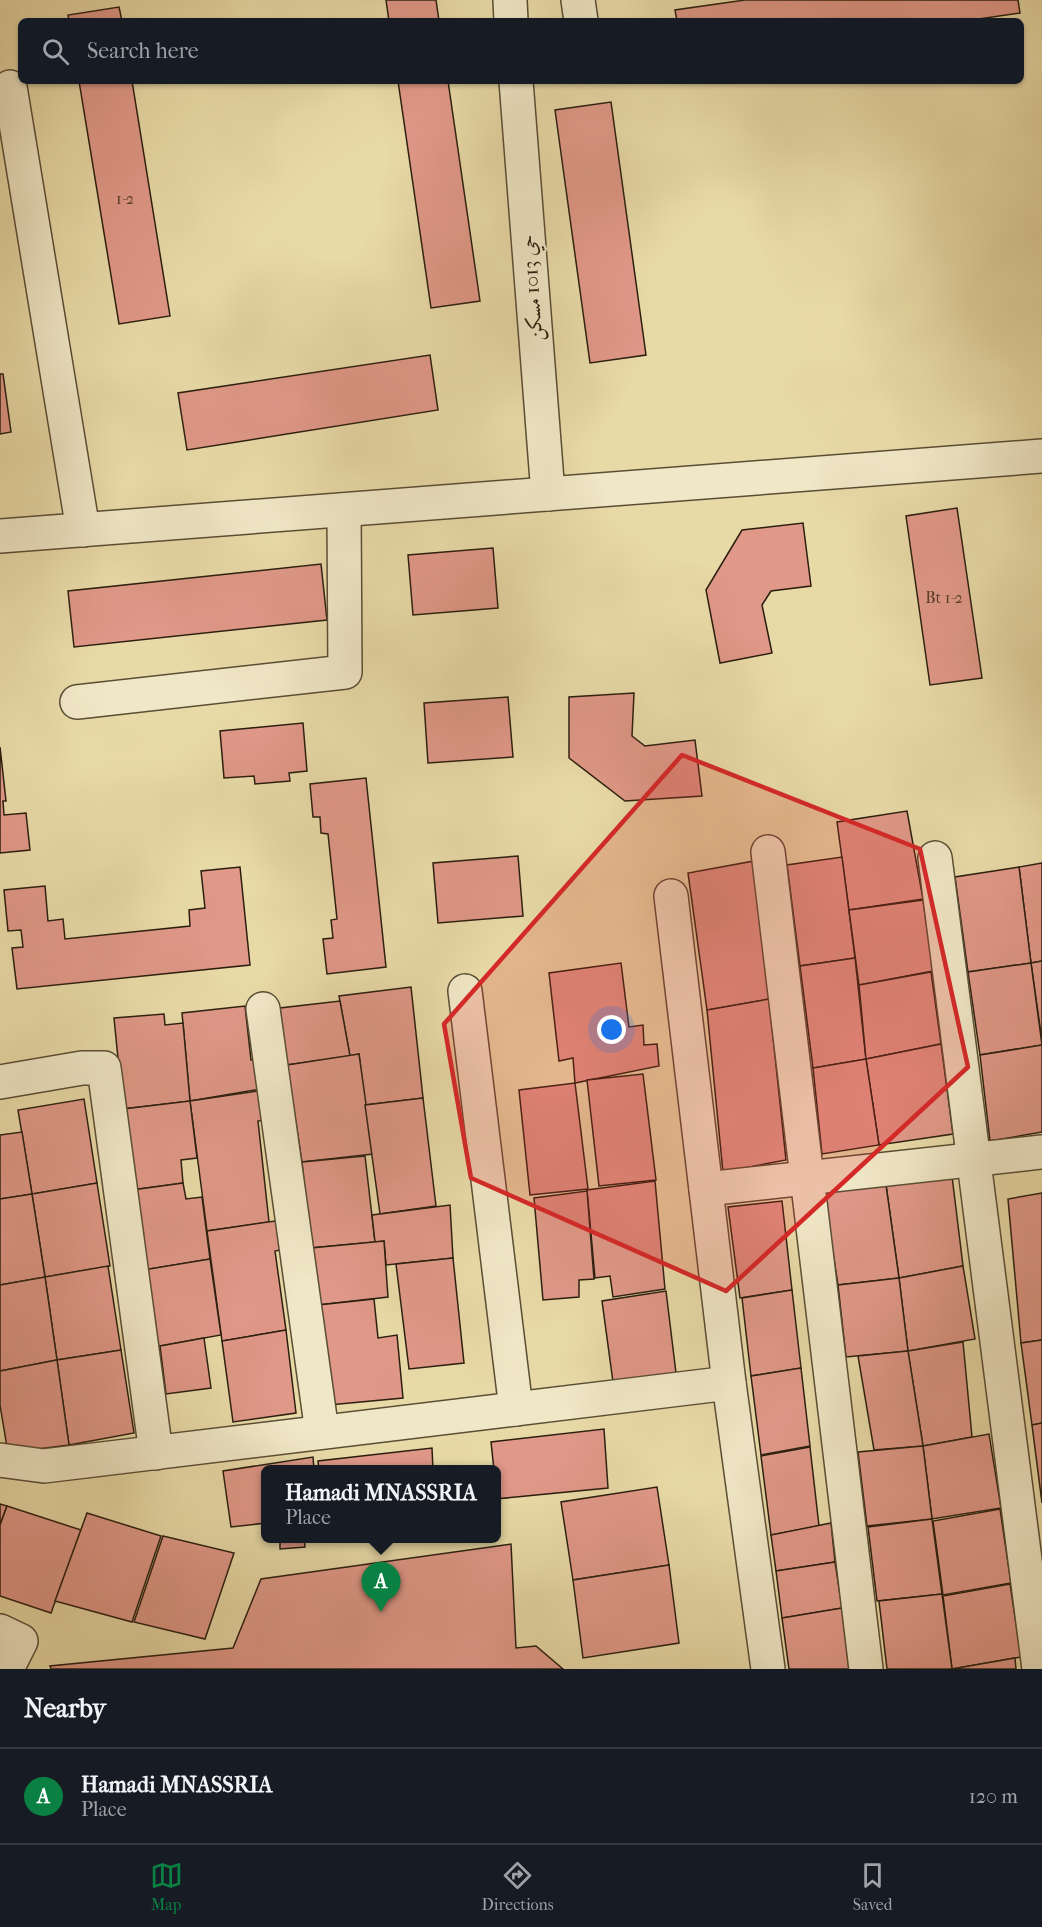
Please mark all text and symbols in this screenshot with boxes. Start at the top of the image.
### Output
search box [18,18,1024,84]
icon: search [39,35,72,68]
text: Search here [87,38,199,64]
house number: 1-2 [116,189,134,208]
street label: حي 1013 مسكن [517,234,551,342]
house number: Bt 1-2 [925,588,963,607]
your location [597,1015,626,1044]
popup [261,1465,501,1543]
text: Hamadi MNASSRIA [285,1480,477,1506]
text: Place [285,1506,331,1529]
pin: A [362,1562,400,1612]
text: Nearby [24,1693,106,1724]
text: Hamadi MNASSRIA [81,1772,272,1798]
text: A [37,1785,50,1808]
text: 120 m [969,1785,1018,1808]
text: Place [81,1798,127,1821]
tab: Map [150,1859,183,1914]
tab: Directions [482,1859,554,1914]
tab: Saved [853,1859,892,1914]

